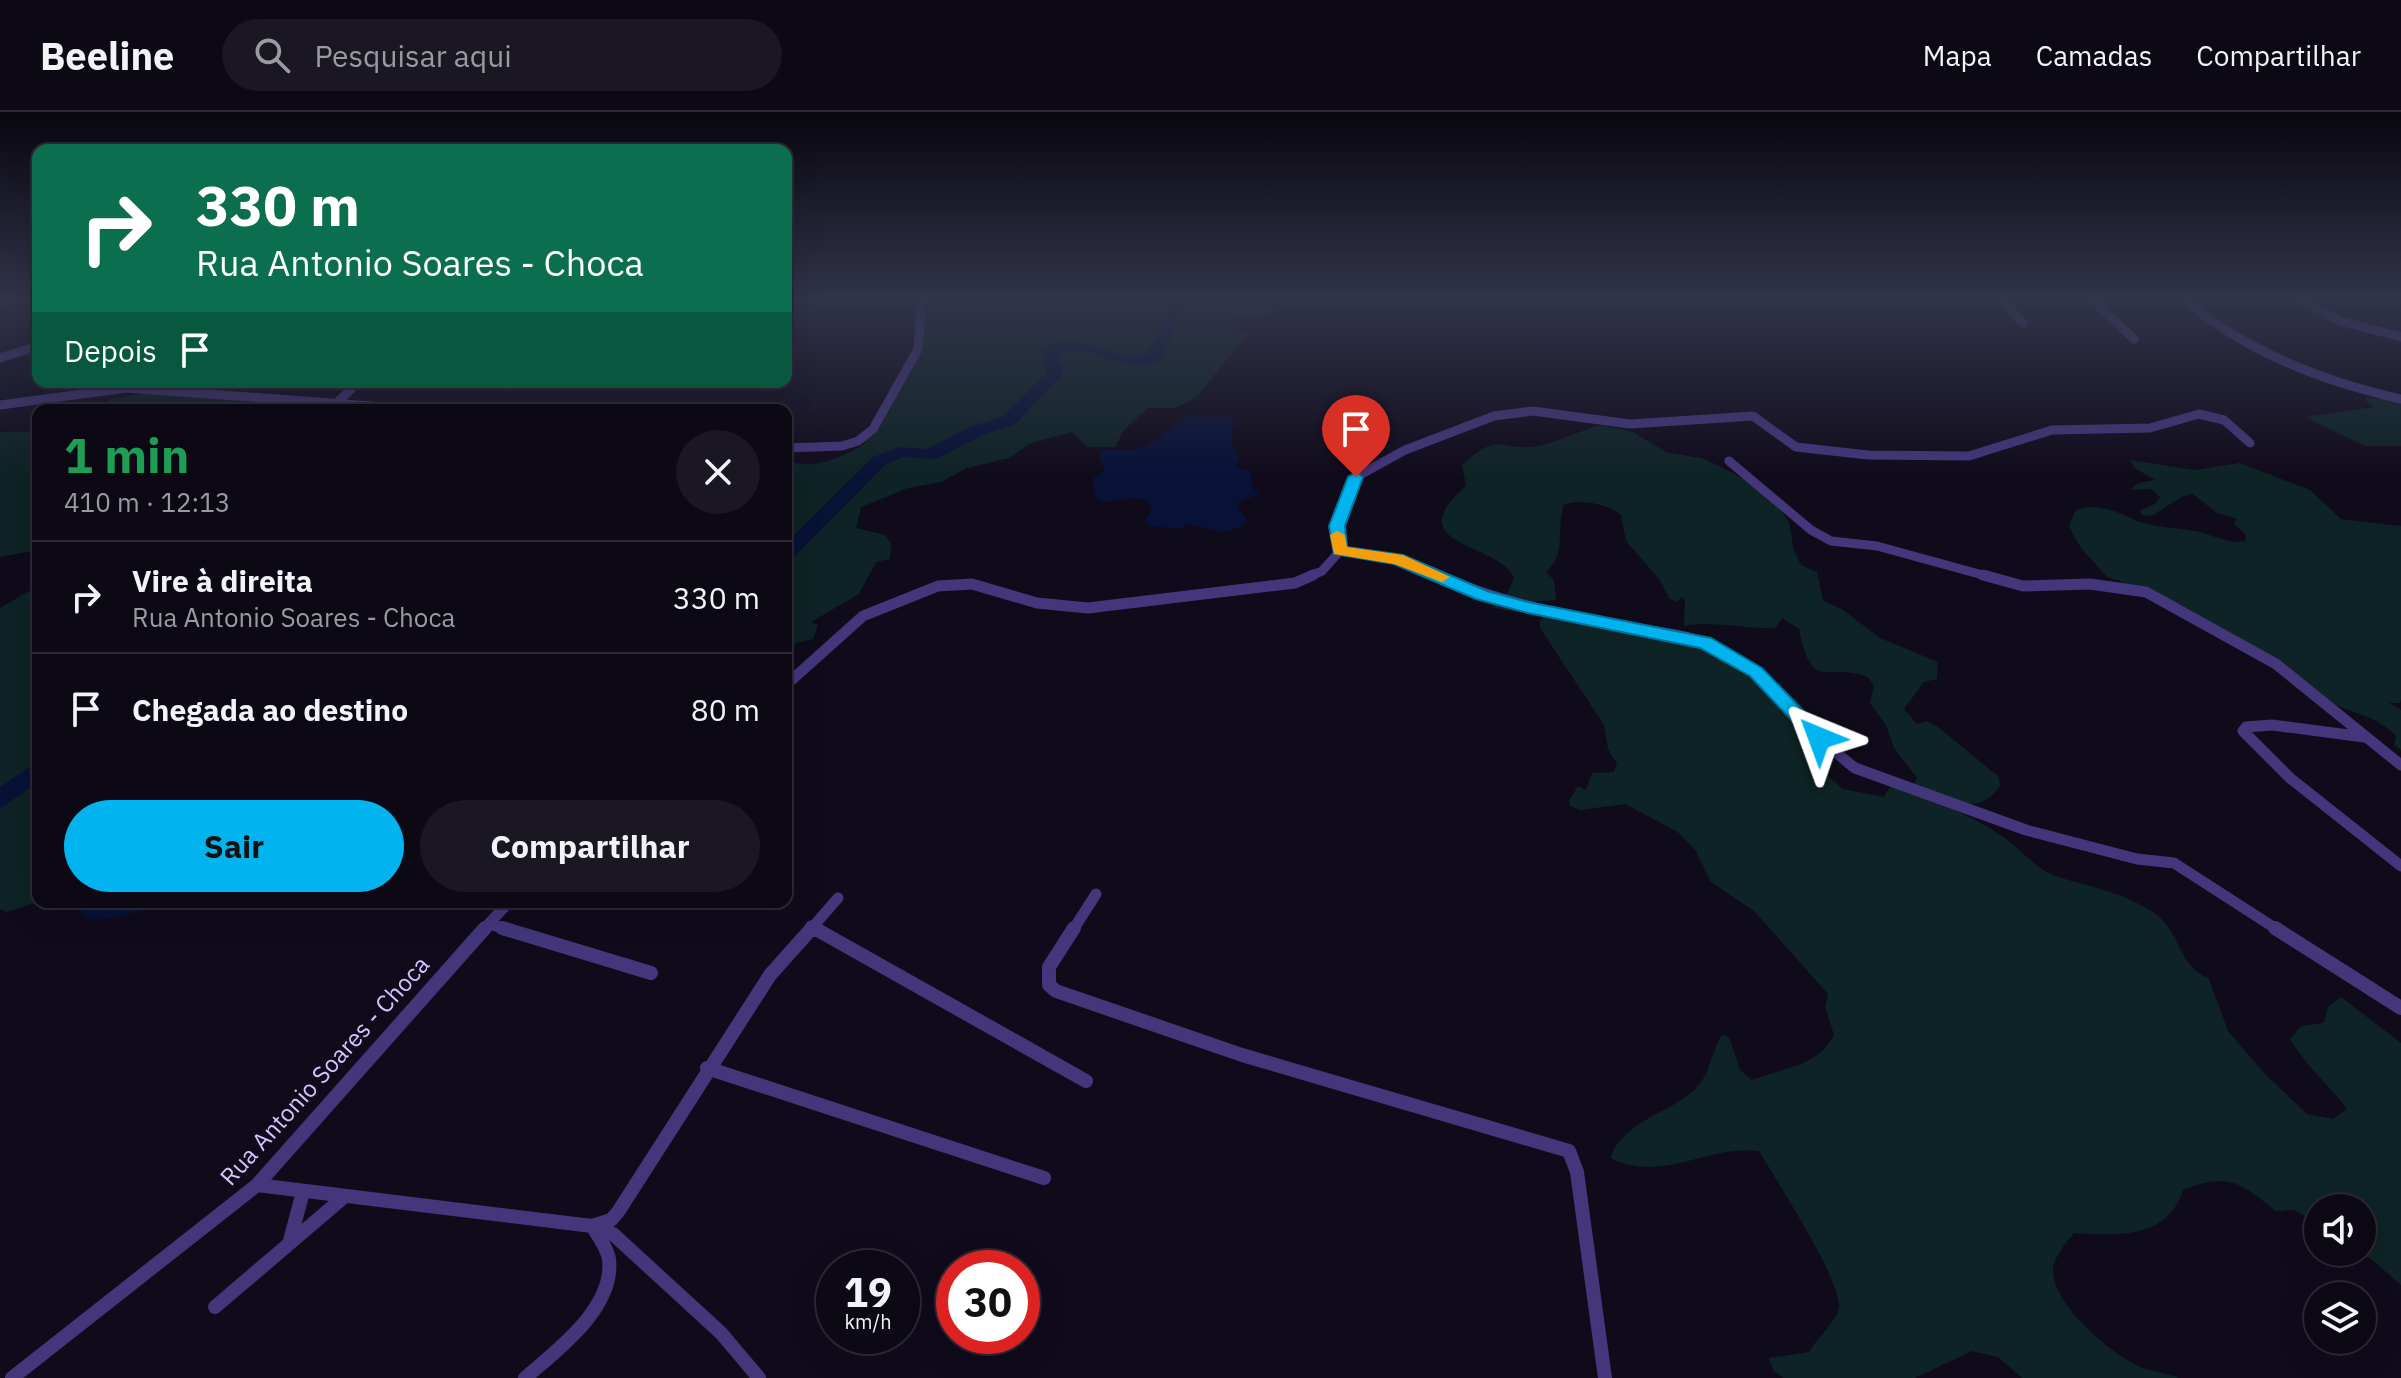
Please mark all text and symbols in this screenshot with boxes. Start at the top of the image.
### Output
search box [222,19,782,91]
text: Beeline [40,31,174,80]
icon: search [250,33,294,77]
text: Pesquisar aqui [314,36,512,75]
text: Mapa [1923,37,1992,74]
text: Camadas [2036,37,2152,74]
text: Compartilhar [2196,37,2361,74]
text: 330 m [196,169,360,241]
icon: right [64,176,168,280]
text: Rua Antonio Soares - Choca [196,239,644,286]
icon: arrive [173,328,217,372]
text: Depois [64,331,157,370]
pin [1322,395,1390,477]
icon: arrive [1334,407,1378,451]
text: 1 min [64,424,189,486]
button: close [676,430,760,514]
text: 410 m · 12:13 [64,485,230,519]
text: Vire à direita [132,561,313,600]
icon: right [64,575,108,619]
text: 330 m [673,578,760,617]
text: Rua Antonio Soares - Choca [132,600,455,634]
icon: arrive [64,687,108,731]
text: Chegada ao destino [132,690,408,729]
text: 80 m [691,690,760,729]
position arrow [1777,696,1861,780]
button: Sair [64,800,404,892]
button: Compartilhar [420,800,760,892]
street label: Rua Antonio Soares - Choca [212,949,436,1192]
map controls [2304,1194,2376,1354]
button: sound [2304,1194,2376,1266]
speed limit sign: 30 [936,1250,1040,1354]
text: 19 [844,1266,892,1318]
button: layers [2304,1282,2376,1354]
text: km/h [844,1308,892,1335]

